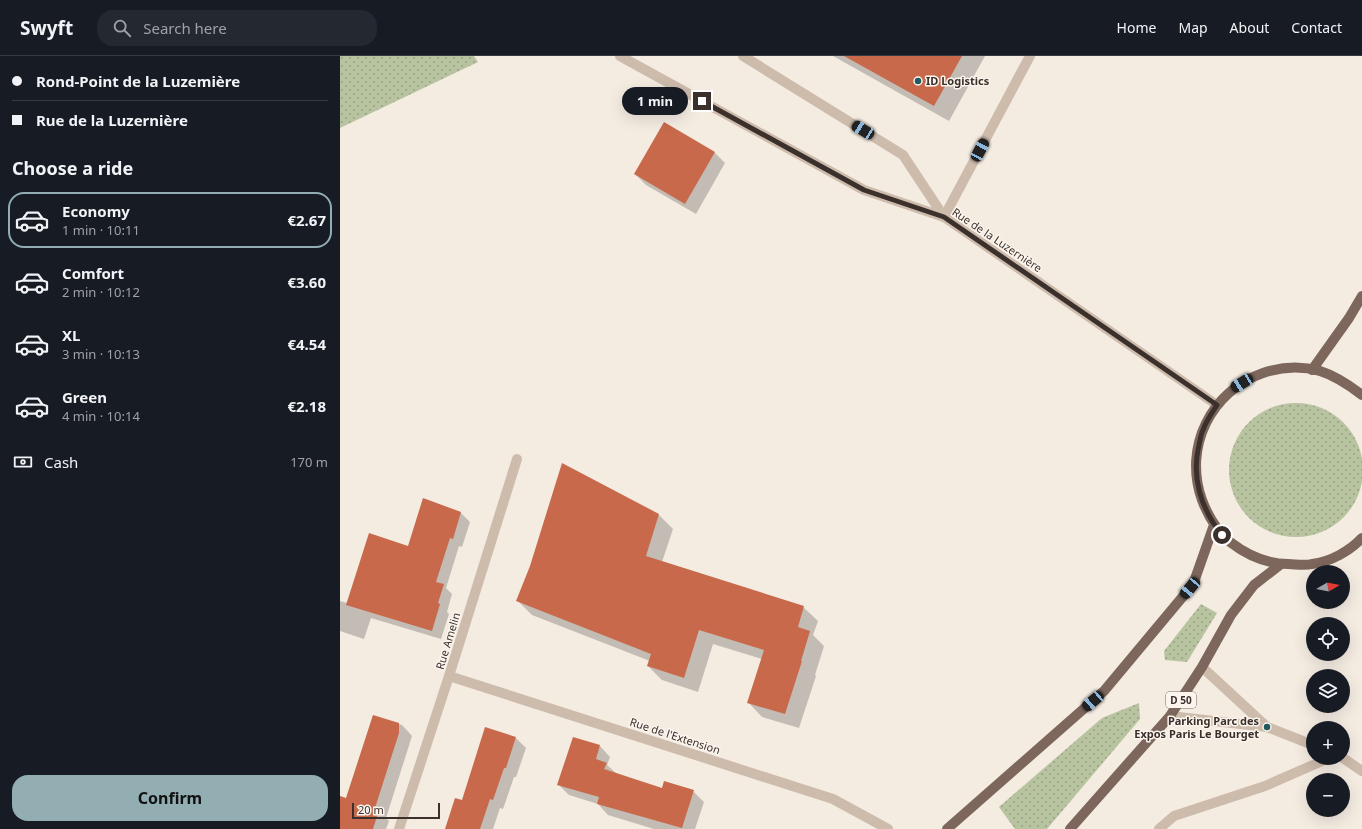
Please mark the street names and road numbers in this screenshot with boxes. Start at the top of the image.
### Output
street label: Rue de la Luzernière [949,204,1045,275]
street label: Rue Amelin [432,611,463,671]
road number: D 50 [1166,692,1196,708]
street label: Rue de l'Extension [628,714,722,757]

